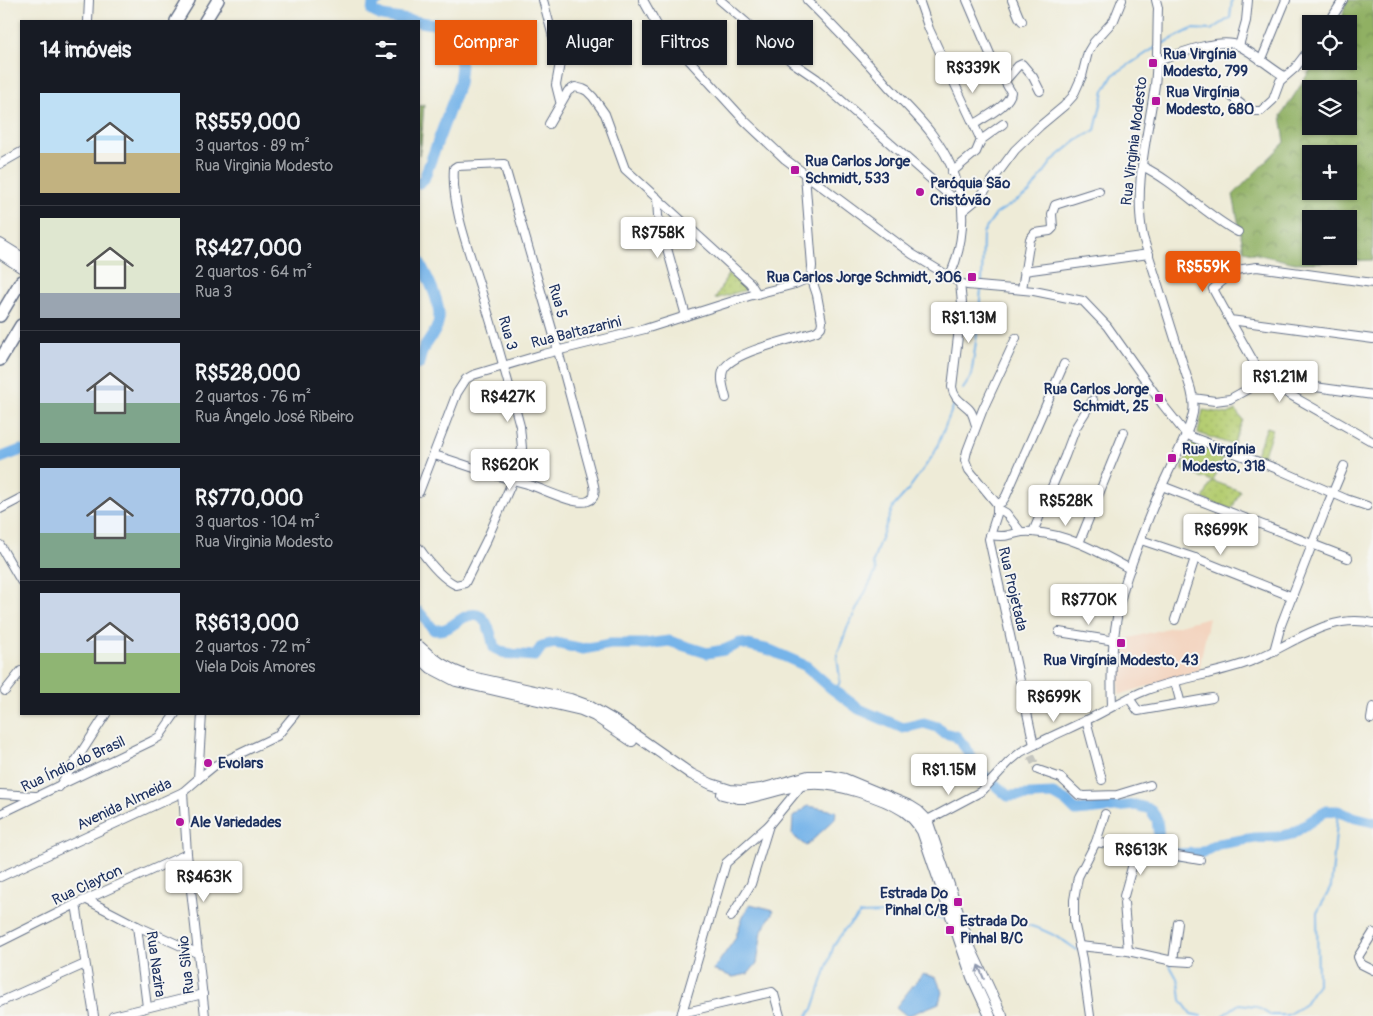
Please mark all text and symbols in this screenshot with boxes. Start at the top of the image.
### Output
map controls [1302,15,1357,265]
button: locate [1302,15,1357,70]
chip: Comprar [435,20,537,65]
chip: Alugar [547,20,632,65]
chip: Filtros [642,20,727,65]
chip: Novo [737,20,813,65]
icon: filters [372,36,400,64]
text: 14 imóveis [40,37,131,64]
place label: Rua Virgínia Modesto, 799 [1163,45,1248,81]
pin: R$339K [932,52,1014,94]
marker: Rua Virgínia Modesto, 799 [1147,57,1159,69]
text: R$339K [946,58,1000,78]
street label: Rua Virginia Modesto [1117,76,1152,206]
button: layers [1302,80,1357,135]
place label: Rua Virgínia Modesto, 680 [1166,83,1254,119]
marker: Rua Virgínia Modesto, 680 [1150,95,1162,107]
text: R$559,000 [195,109,300,136]
icon: home [80,113,140,173]
text: 3 quartos · 89 m² [195,136,310,156]
button: + [1302,145,1357,200]
place label: Rua Carlos Jorge Schmidt, 533 [805,152,911,188]
text: Rua Virginia Modesto [195,156,333,176]
marker: Rua Carlos Jorge Schmidt, 533 [789,164,801,176]
place label: Paróquia São Cristóvão [930,174,1010,210]
marker: Paróquia São Cristóvão [914,186,926,198]
button: − [1302,210,1357,265]
pin: R$758K [617,216,699,259]
text: R$758K [632,223,684,243]
text: R$427,000 [195,235,302,262]
icon: home [80,238,140,298]
pin: R$559K [1162,250,1244,293]
text: R$559K [1176,257,1230,277]
text: 2 quartos · 64 m² [195,262,312,282]
place label: Rua Carlos Jorge Schmidt, 306 [766,268,962,287]
marker: Rua Carlos Jorge Schmidt, 306 [966,271,978,283]
text: Rua 3 [195,282,232,302]
street label: Rua 5 [544,282,571,320]
pin: R$1.13M [923,302,1015,344]
text: R$1.13M [942,308,996,328]
street label: Rua Baltazarini [529,312,624,353]
street label: Rua 3 [494,314,521,353]
text: R$528,000 [195,360,301,387]
pin: R$1.21M [1234,360,1326,403]
icon: home [80,363,140,423]
text: R$1.21M [1253,367,1307,387]
pin: R$427K [467,380,549,423]
place label: Rua Carlos Jorge Schmidt, 25 [1044,380,1150,416]
text: 2 quartos · 76 m² [195,387,311,407]
text: R$427K [481,387,535,407]
marker: Rua Carlos Jorge Schmidt, 25 [1153,392,1165,404]
text: Rua Ângelo José Ribeiro [195,407,354,427]
place label: Rua Virgínia Modesto, 318 [1182,440,1266,476]
pin: R$620K [469,448,551,491]
marker: Rua Virgínia Modesto, 318 [1166,452,1178,464]
text: R$620K [482,455,538,475]
pin: R$528K [1025,484,1107,527]
text: R$770,000 [195,485,303,512]
icon: home [80,488,140,548]
text: R$528K [1039,491,1093,511]
text: 3 quartos · 104 m² [195,512,320,532]
pin: R$699K [1180,514,1262,556]
text: R$699K [1194,520,1248,540]
text: Rua Virginia Modesto [195,532,333,552]
street label: Rua Projetada [994,545,1031,633]
pin: R$770K [1048,584,1130,626]
text: R$770K [1061,590,1117,610]
text: R$613,000 [195,610,299,637]
icon: home [80,613,140,673]
text: 2 quartos · 72 m² [195,637,311,657]
marker: Rua Virgínia Modesto, 43 [1115,637,1127,649]
place label: Rua Virgínia Modesto, 43 [1043,651,1199,670]
text: Viela Dois Amores [195,657,315,677]
pin: R$699K [1013,680,1095,723]
text: R$699K [1027,687,1081,707]
street label: Rua Índio do Brasil [18,732,128,797]
place label: Evolars [218,754,264,773]
pin: R$1.15M [903,754,995,796]
marker: Evolars [202,757,214,769]
text: R$1.15M [922,760,976,780]
street label: Avenida Almeida [74,774,175,835]
place label: Ale Variedades [190,813,282,832]
marker: Ale Variedades [174,816,186,828]
pin: R$613K [1100,834,1182,876]
text: R$613K [1115,840,1167,860]
pin: R$463K [163,860,245,903]
street label: Rua Clayton [49,861,125,910]
text: R$463K [176,867,232,887]
place label: Estrada Do Pinhal C/B [880,884,948,920]
marker: Estrada Do Pinhal C/B [952,896,964,908]
place label: Estrada Do Pinhal B/C [960,912,1028,948]
marker: Estrada Do Pinhal B/C [944,924,956,936]
street label: Rua Nazira [141,930,170,998]
street label: Rua Silvio [174,935,199,995]
one-way arrow [975,965,985,980]

